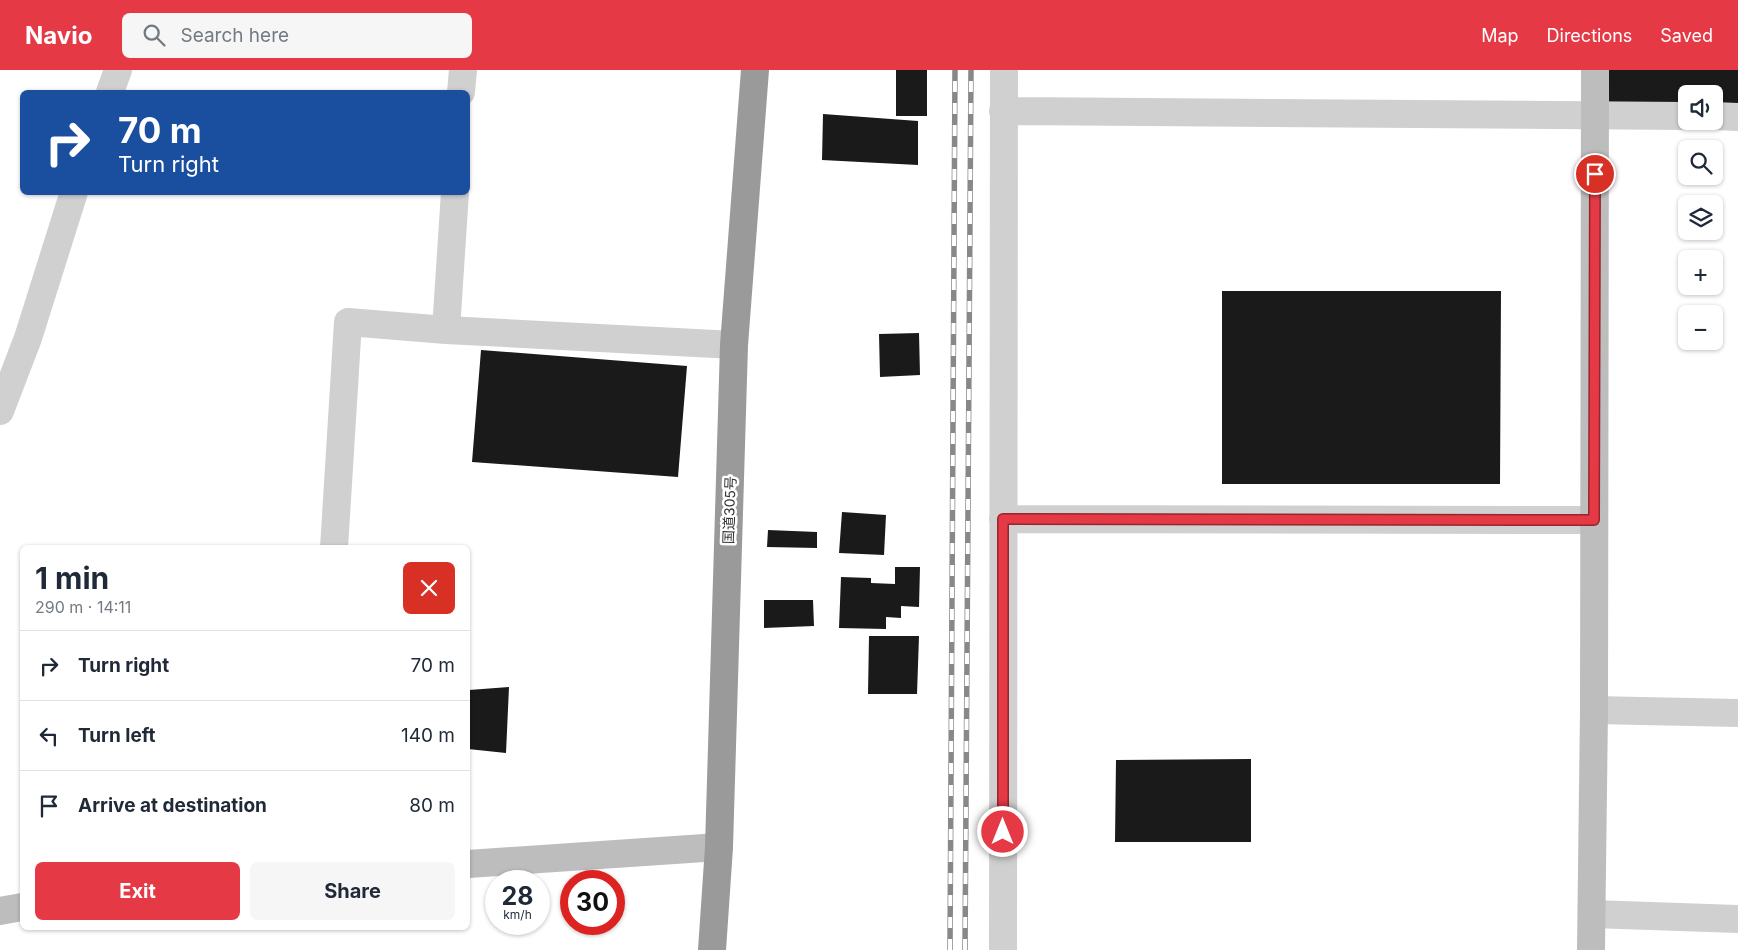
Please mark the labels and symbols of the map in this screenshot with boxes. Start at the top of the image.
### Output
pin [1574,153,1616,195]
street label: 国道305号 [719,476,739,544]
position arrow [976,805,1028,857]
speed limit sign: 30 [560,870,625,935]

